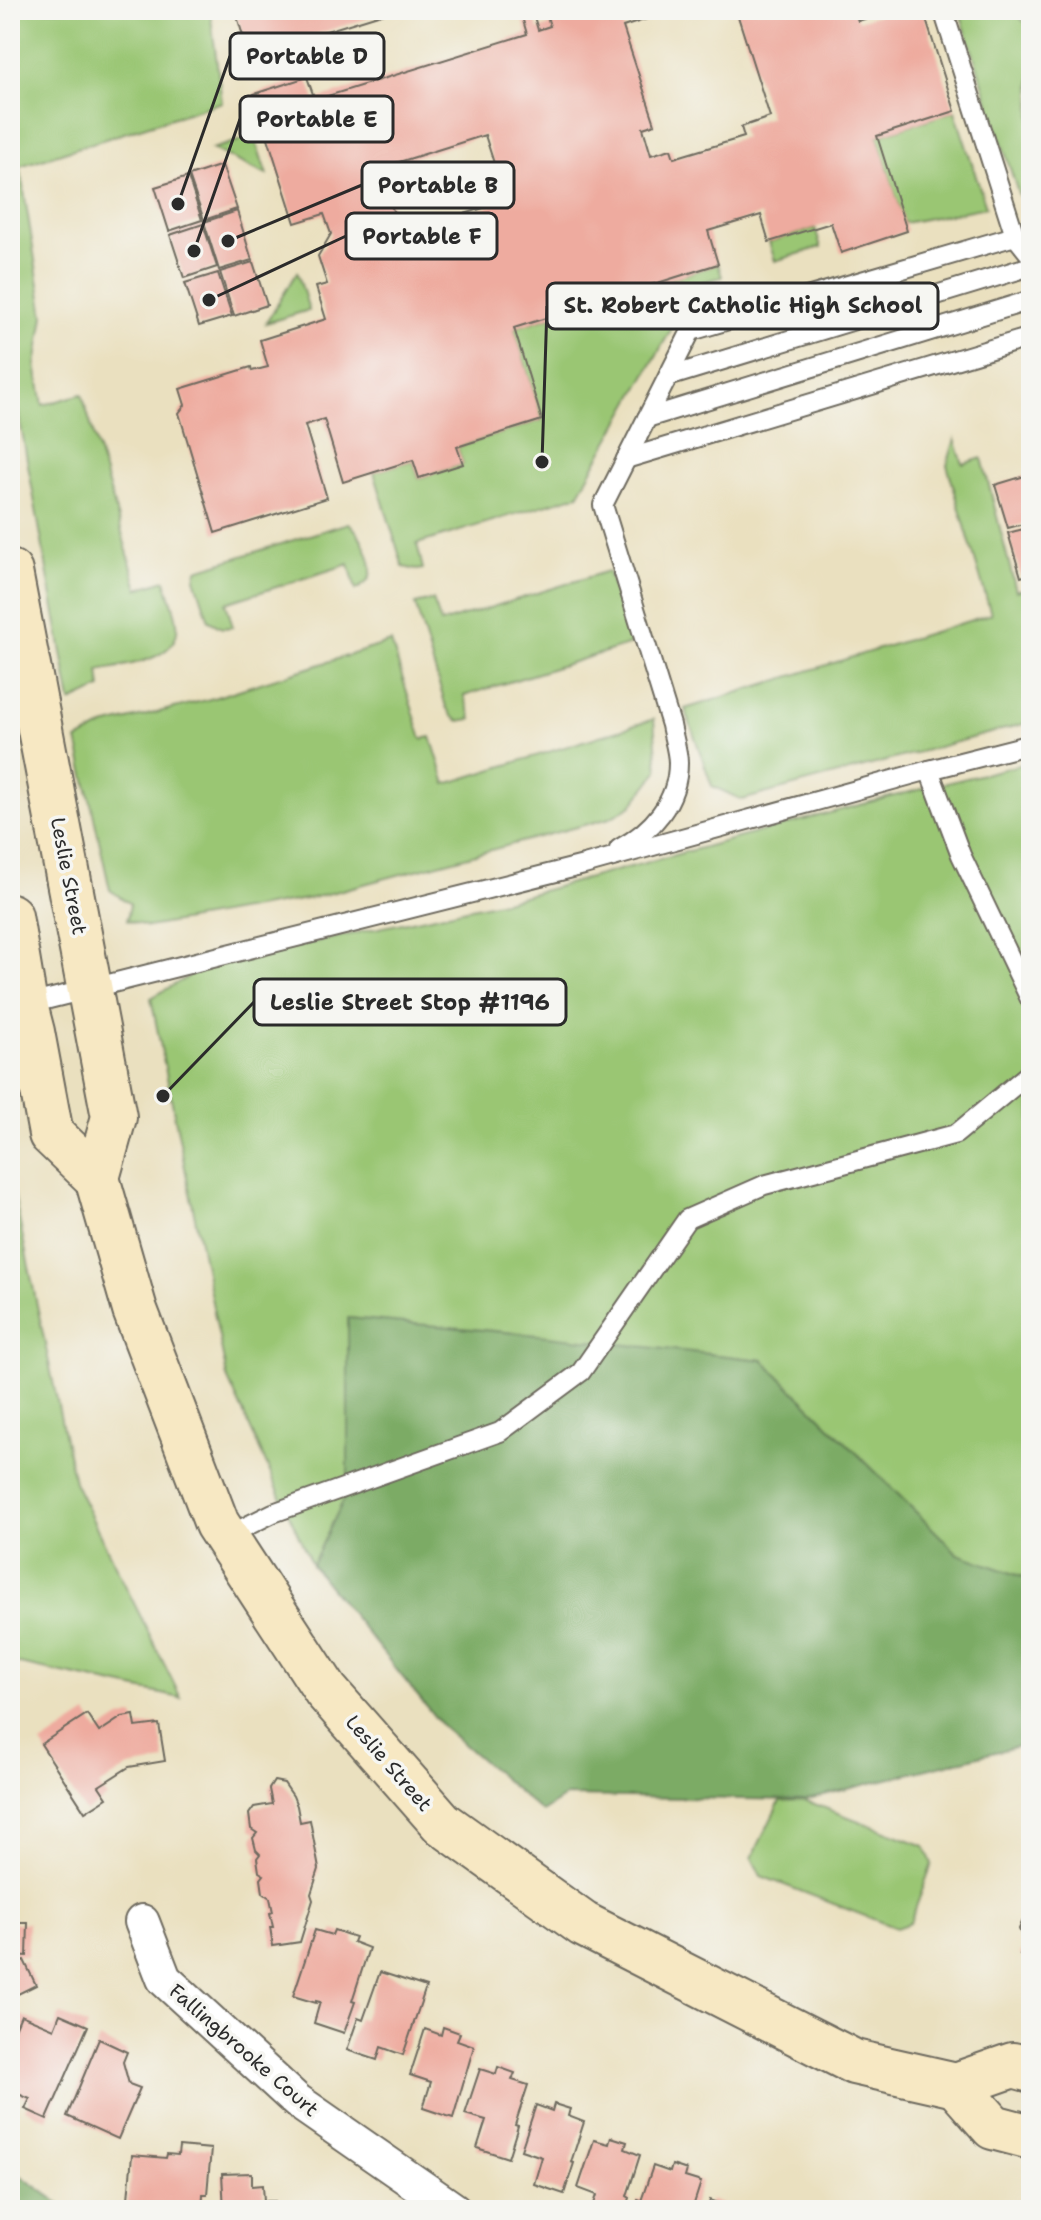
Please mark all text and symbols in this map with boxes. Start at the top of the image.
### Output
callout: Portable D [230,33,384,79]
text: Portable D [246,42,368,71]
callout: Portable E [240,96,393,142]
text: Portable E [256,105,378,134]
callout: Portable B [362,162,514,208]
text: Portable B [378,171,498,200]
callout: Portable F [346,213,497,259]
text: Portable F [362,222,482,251]
callout: St. Robert Catholic High School [547,283,938,329]
text: St. Robert Catholic High School [564,291,923,320]
street label: Leslie Street [45,815,93,937]
callout: Leslie Street Stop #1196 [254,979,566,1025]
text: Leslie Street Stop #1196 [270,988,550,1017]
street label: Leslie Street [340,1709,438,1817]
street label: Fallingbrooke Court [164,1978,324,2122]

